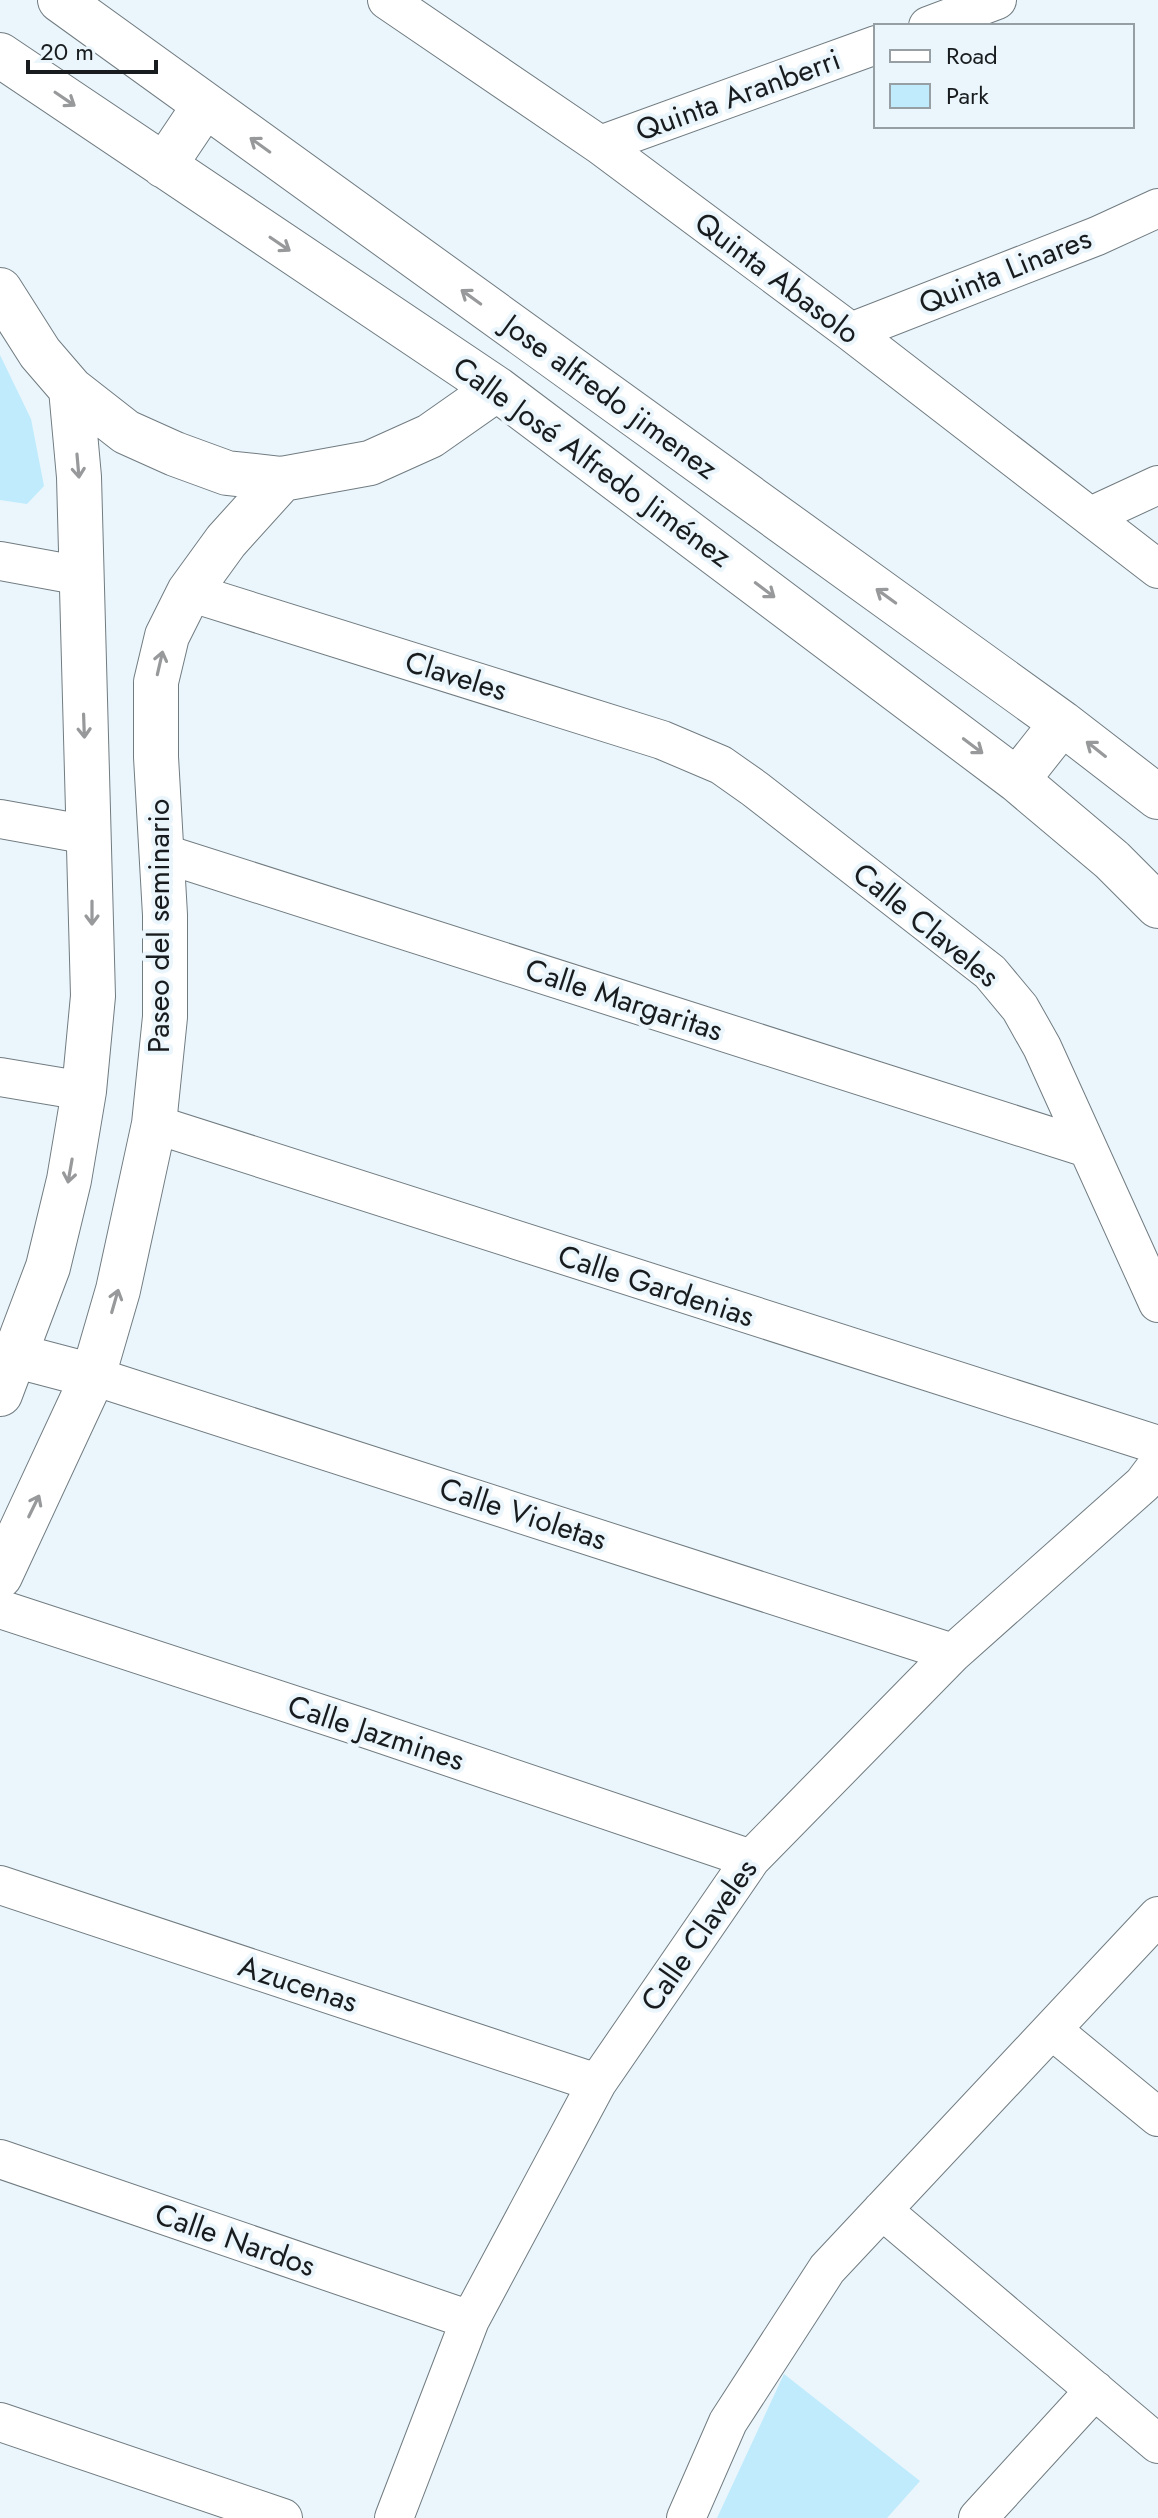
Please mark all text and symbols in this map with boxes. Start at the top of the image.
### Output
scale bar [28,24,156,74]
legend [874,24,1134,128]
text: 20 m [40,34,94,69]
street label: Quinta Aranberri [630,38,846,151]
text: Road [946,38,998,73]
text: Park [946,78,989,113]
one-way arrow [53,90,75,107]
one-way arrow [249,137,271,153]
street label: Quinta Abasolo [686,201,869,354]
street label: Quinta Linares [912,216,1097,325]
one-way arrow [269,235,291,252]
one-way arrow [460,289,482,305]
street label: Jose alfredo jimenez [491,301,727,489]
street label: Calle José Alfredo Jiménez [444,346,741,577]
one-way arrow [71,452,86,479]
one-way arrow [754,582,775,599]
one-way arrow [876,588,898,604]
street label: Claveles [400,640,512,711]
one-way arrow [154,651,169,677]
one-way arrow [77,712,92,739]
one-way arrow [962,738,983,755]
one-way arrow [1086,741,1107,758]
street label: Paseo del seminario [137,799,180,1053]
street label: Calle Claveles [844,852,1009,997]
one-way arrow [84,899,100,926]
street label: Calle Margaritas [520,947,728,1052]
one-way arrow [62,1158,77,1183]
street label: Calle Gardenias [553,1234,760,1337]
one-way arrow [108,1289,123,1315]
street label: Calle Violetas [434,1466,612,1561]
one-way arrow [27,1494,42,1518]
street label: Calle Jazmines [282,1684,470,1781]
street label: Calle Claveles [630,1850,767,2020]
street label: Azucenas [233,1944,363,2023]
street label: Calle Nardos [149,2192,321,2287]

